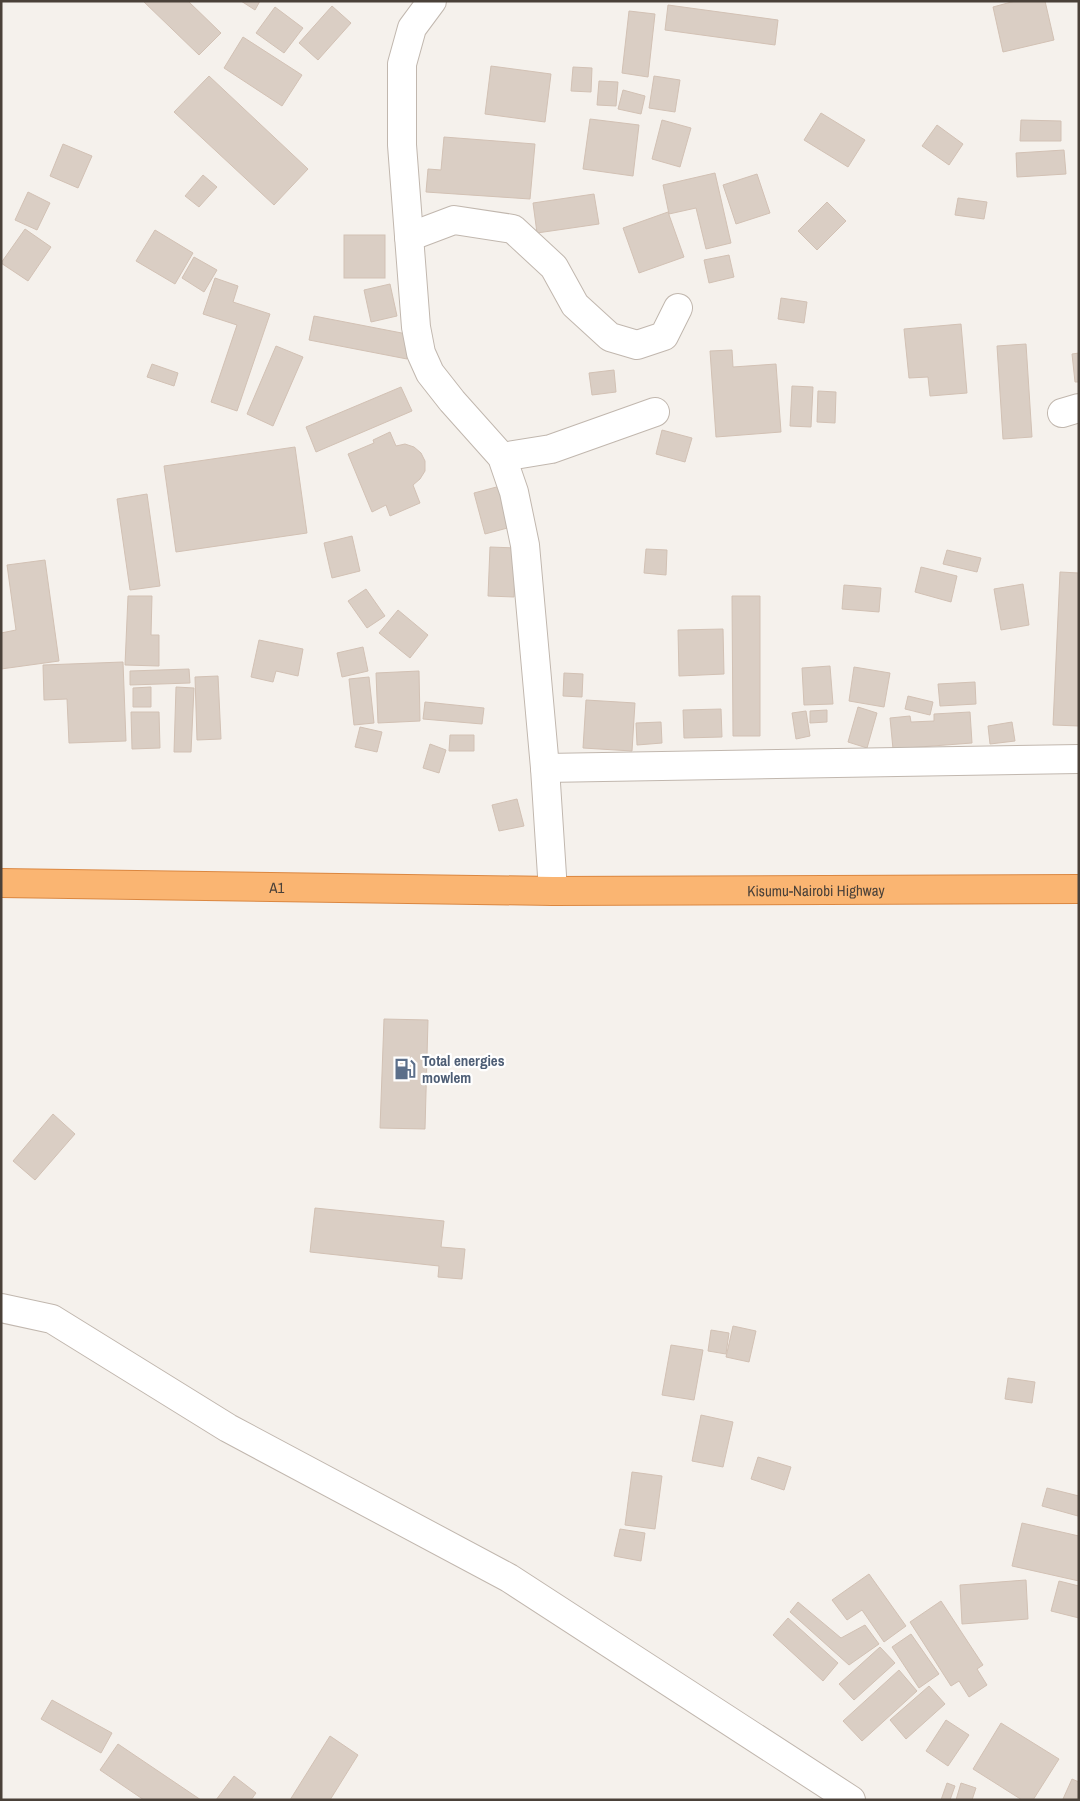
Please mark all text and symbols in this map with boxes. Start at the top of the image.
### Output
street label: A1 [268,876,285,898]
street label: Kisumu-Nairobi Highway [747,879,886,901]
place label: Total energies mowlem [422,1050,505,1088]
fuel station icon: Total energies mowlem [392,1056,418,1082]

